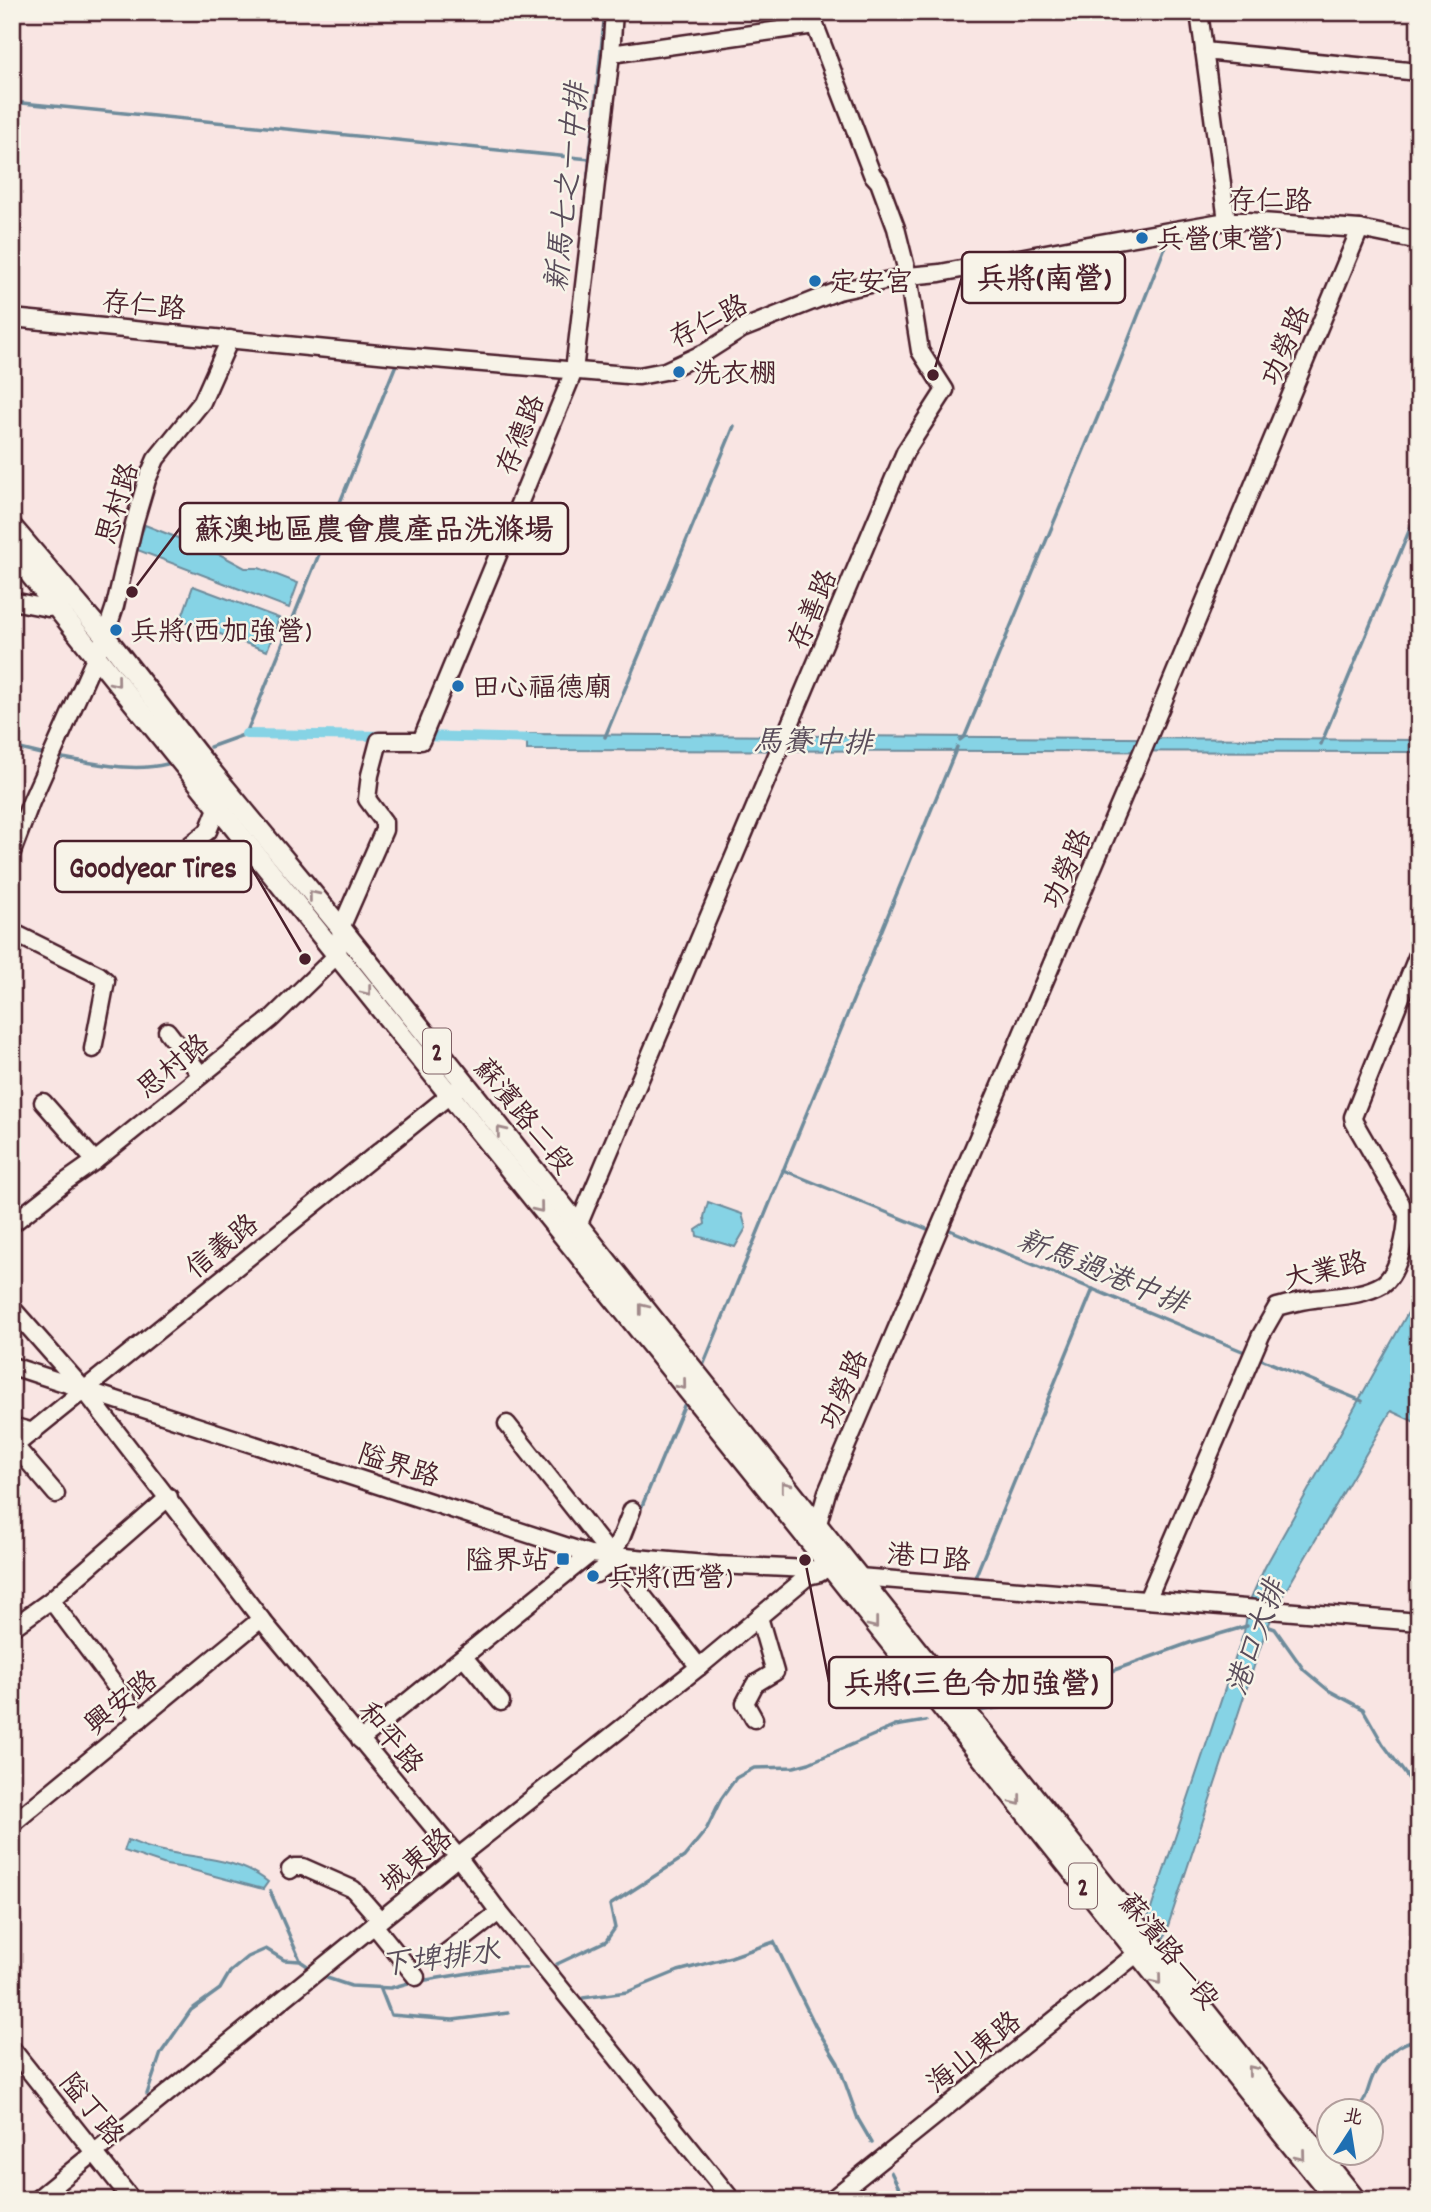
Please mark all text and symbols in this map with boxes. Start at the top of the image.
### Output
water label: 新馬七之一中排 [538,78,603,294]
street label: 存仁路 [1228,183,1312,225]
place label: 兵營(東營) [1156,223,1282,263]
marker: 兵營(東營) [1134,230,1150,246]
callout: 兵將(南營) [962,252,1125,303]
text: 兵將(南營) [977,261,1112,304]
place label: 定安宮 [829,266,913,306]
marker: 定安宮 [807,273,823,289]
street label: 存仁路 [100,285,187,333]
street label: 存仁路 [664,288,757,361]
street label: 功勞路 [1254,300,1323,393]
place label: 洗衣棚 [693,357,777,397]
marker: 洗衣棚 [671,364,687,380]
street label: 存德路 [489,389,558,482]
street label: 思村路 [89,458,152,550]
callout: 蘇澳地區農會農產品洗滌場 [180,503,568,554]
text: 蘇澳地區農會農產品洗滌場 [194,512,554,555]
street label: 存善路 [781,564,850,657]
place label: 兵將(西加強營) [130,615,312,655]
marker: 兵將(西加強營) [108,622,124,638]
place label: 田心福德廟 [472,671,612,711]
one-way arrow [107,674,120,686]
marker: 田心福德廟 [450,678,466,694]
water label: 馬賽中排 [753,723,876,768]
street label: 功勞路 [1035,823,1104,916]
callout: Goodyear Tires [55,841,251,892]
text: Goodyear Tires [69,850,237,893]
one-way arrow [309,891,322,903]
one-way arrow [359,984,372,996]
street label: 思村路 [130,1027,220,1111]
road number: 2 [423,1028,451,1074]
street label: 蘇濱路二段 [462,1051,581,1185]
one-way arrow [497,1126,509,1139]
one-way arrow [531,1200,544,1212]
street label: 信義路 [179,1207,269,1291]
water label: 新馬過港中排 [1010,1222,1196,1330]
street label: 大業路 [1281,1245,1372,1303]
one-way arrow [639,1304,652,1316]
street label: 功勞路 [812,1344,881,1437]
one-way arrow [674,1377,687,1389]
street label: 隘界路 [351,1437,444,1501]
one-way arrow [780,1482,793,1494]
street label: 港口路 [885,1537,972,1585]
place label: 隘界站 [465,1544,549,1584]
marker: 隘界站 [555,1551,571,1567]
place label: 兵將(西營) [607,1561,733,1601]
marker: 兵將(西營) [585,1568,601,1584]
water label: 港口大排 [1219,1572,1301,1702]
one-way arrow [866,1616,879,1628]
callout: 兵將(三色令加強營) [829,1657,1112,1708]
street label: 興安路 [78,1663,168,1747]
text: 兵將(三色令加強營) [844,1666,1099,1709]
street label: 和平路 [346,1695,430,1785]
one-way arrow [1008,1793,1021,1806]
street label: 城東路 [373,1821,463,1905]
road number: 2 [1069,1864,1097,1909]
street label: 蘇濱路一段 [1107,1886,1226,2020]
water label: 下埤排水 [378,1933,504,1990]
one-way arrow [1149,1972,1162,1984]
street label: 海山東路 [920,2004,1032,2106]
street label: 隘丁路 [47,2066,131,2156]
one-way arrow [1247,2066,1260,2078]
north arrow [1316,2096,1386,2166]
text: 北 [1341,2104,1365,2134]
one-way arrow [1293,2148,1305,2161]

